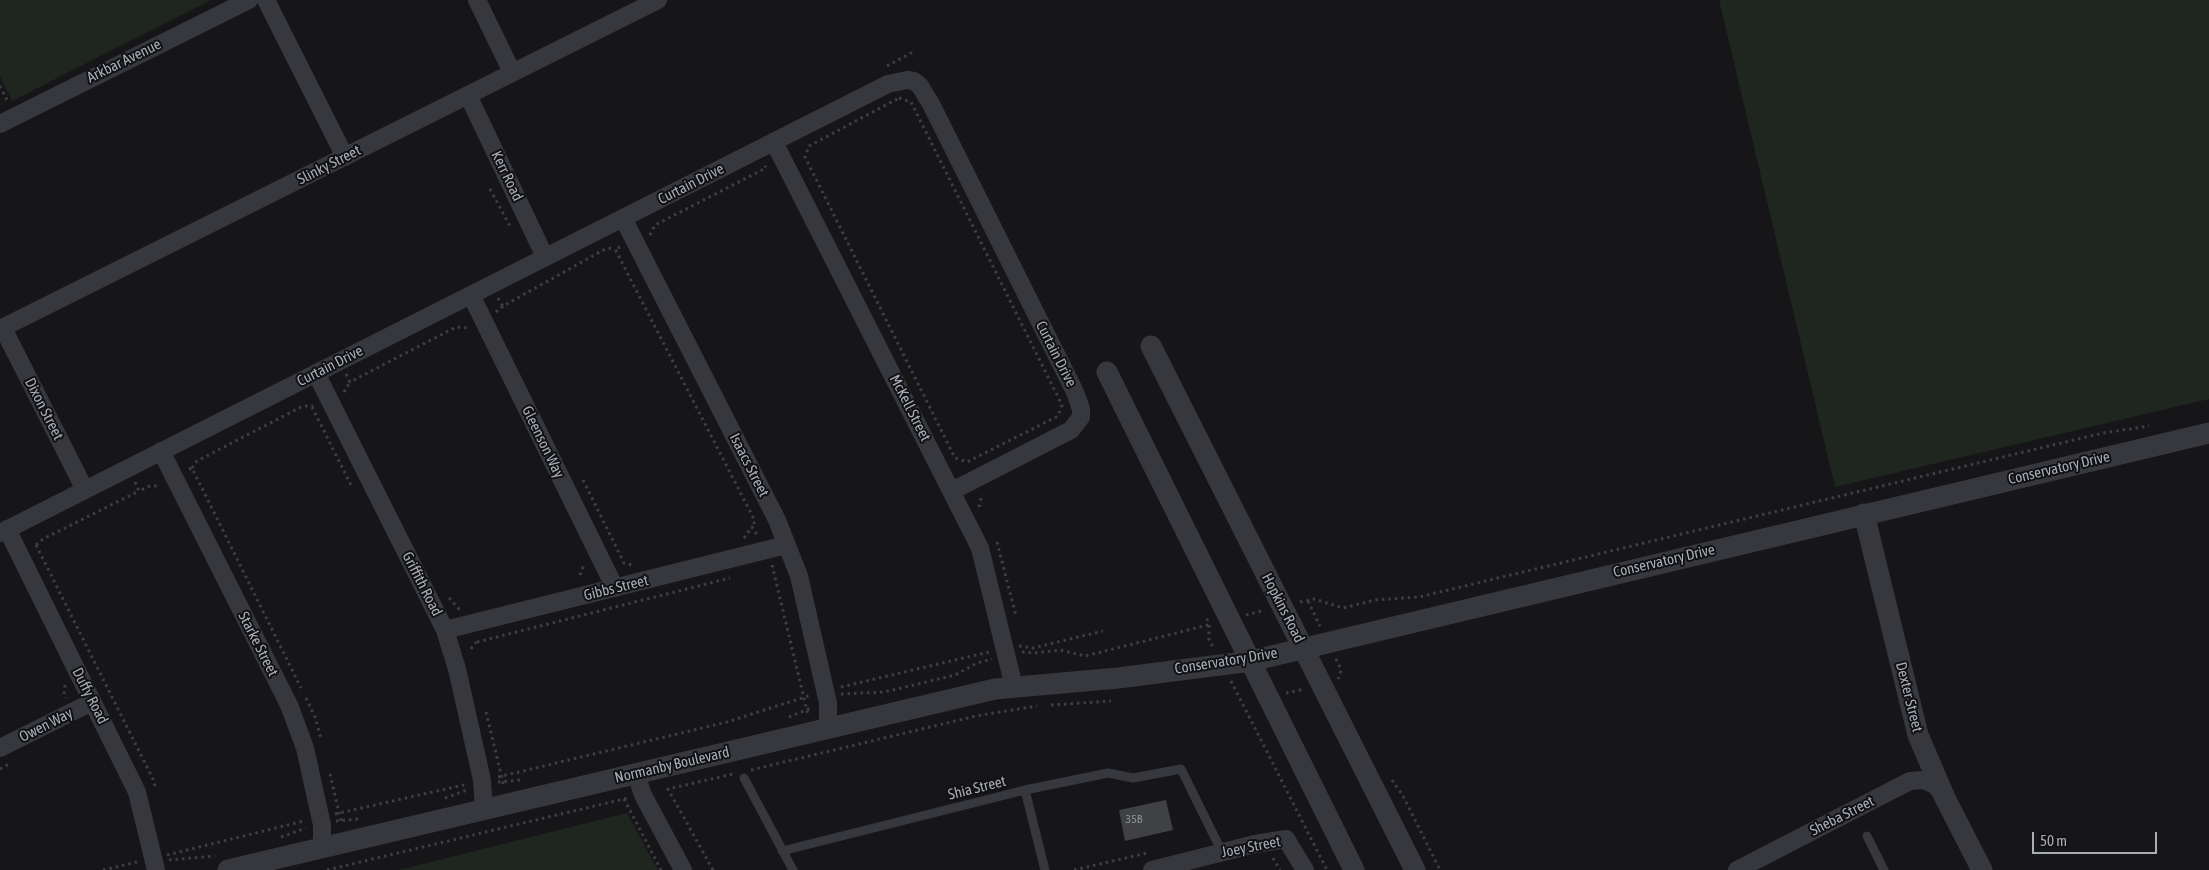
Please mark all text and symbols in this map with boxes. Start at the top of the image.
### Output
street label: Arkbar Avenue [84,35,164,87]
street label: Slinky Street [294,141,364,189]
street label: Kerr Road [487,148,527,204]
street label: Curtain Drive [655,160,727,208]
street label: Curtain Drive [1032,318,1080,390]
street label: Curtain Drive [294,342,366,390]
street label: McKell Street [886,372,934,444]
street label: Dixon Street [21,375,67,443]
street label: Gleenson Way [518,403,568,481]
street label: Isaacs Street [725,430,773,500]
street label: Conservatory Drive [2007,448,2111,488]
street label: Conservatory Drive [1612,541,1716,581]
street label: Griffith Road [398,549,446,619]
street label: Hopkins Road [1258,570,1308,646]
street label: Gibbs Street [582,571,650,605]
street label: Starke Street [234,609,282,679]
street label: Conservatory Drive [1173,644,1279,678]
street label: Dexter Street [1892,660,1926,734]
street label: Duffy Road [68,665,112,727]
street label: Owen Way [16,704,76,746]
street label: Normanby Boulevard [613,743,731,787]
street label: Shia Street [946,772,1008,804]
street label: Sheba Street [1807,792,1877,840]
house number: 35B [1126,812,1142,826]
scale bar [2034,822,2159,854]
street label: Joey Street [1220,832,1282,862]
text: 50 m [2040,832,2067,849]

